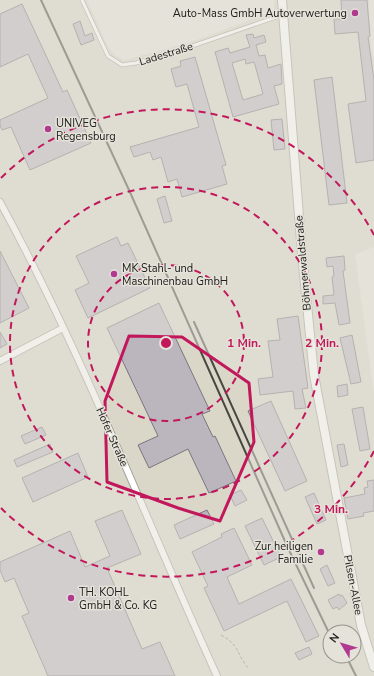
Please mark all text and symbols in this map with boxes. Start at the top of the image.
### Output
place label: Auto-Mass GmbH Autoverwertung [173,6,347,21]
marker: Auto-Mass GmbH Autoverwertung [350,8,360,18]
street label: Ladestraße [137,39,195,69]
place label: UNIVEG Regensburg [56,116,116,144]
marker: UNIVEG Regensburg [43,124,53,134]
street label: Böhmerwaldstraße [291,215,315,311]
place label: MK Stahl- und Maschinenbau GmbH [122,261,228,289]
marker: MK Stahl- und Maschinenbau GmbH [109,269,119,279]
text: 1 Min. [227,335,261,351]
text: 2 Min. [305,335,339,351]
centre of rings [159,336,173,350]
street label: Hofer Straße [92,405,132,469]
text: 3 Min. [314,501,348,517]
place label: Zur heiligen Familie [255,539,313,567]
marker: Zur heiligen Familie [316,547,326,557]
street label: Pilsen-Allee [340,554,366,616]
place label: TH. KOHL GmbH & Co. KG [79,585,157,613]
marker: TH. KOHL GmbH & Co. KG [66,593,76,603]
north arrow [322,624,362,664]
text: N [326,630,343,646]

